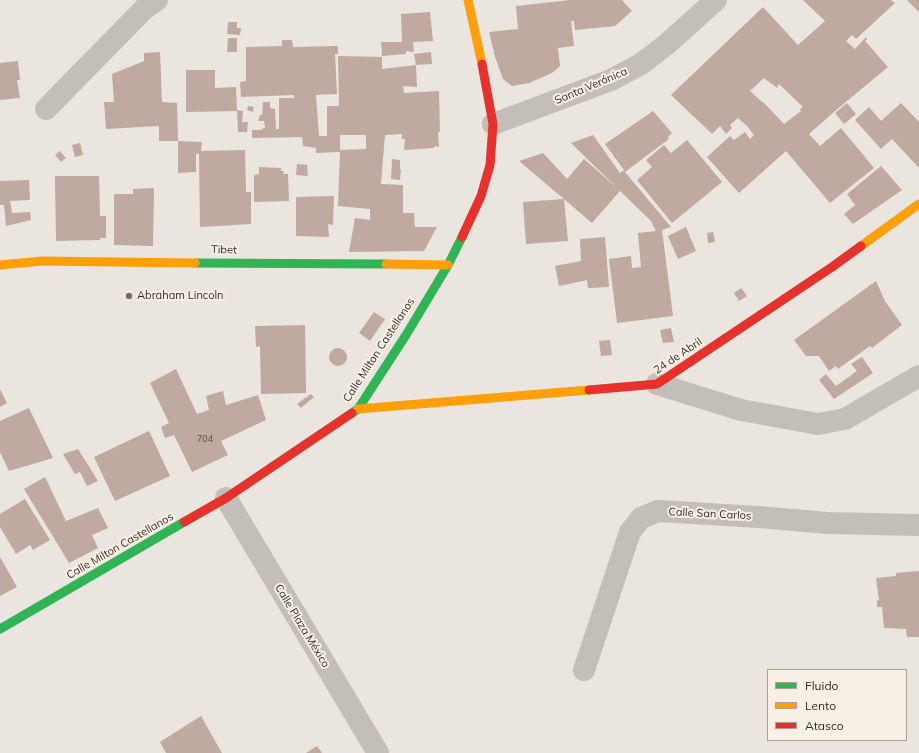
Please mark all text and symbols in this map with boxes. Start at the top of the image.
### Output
street label: Santa Verónica [553,65,629,107]
street label: Tibet [211,243,237,257]
place label: Abraham Lincoln [137,289,224,303]
marker: Abraham Lincoln [124,291,134,301]
street label: Calle Milton Castellanos [340,296,418,404]
street label: 24 de Abril [651,335,705,377]
house number: 704 [197,434,213,444]
street label: Calle San Carlos [668,505,752,523]
street label: Calle Milton Castellanos [64,510,176,582]
street label: Calle Plaza México [272,582,332,670]
legend [767,669,907,741]
text: Fluido [805,678,838,693]
text: Lento [805,698,836,713]
text: Atasco [805,718,844,733]

